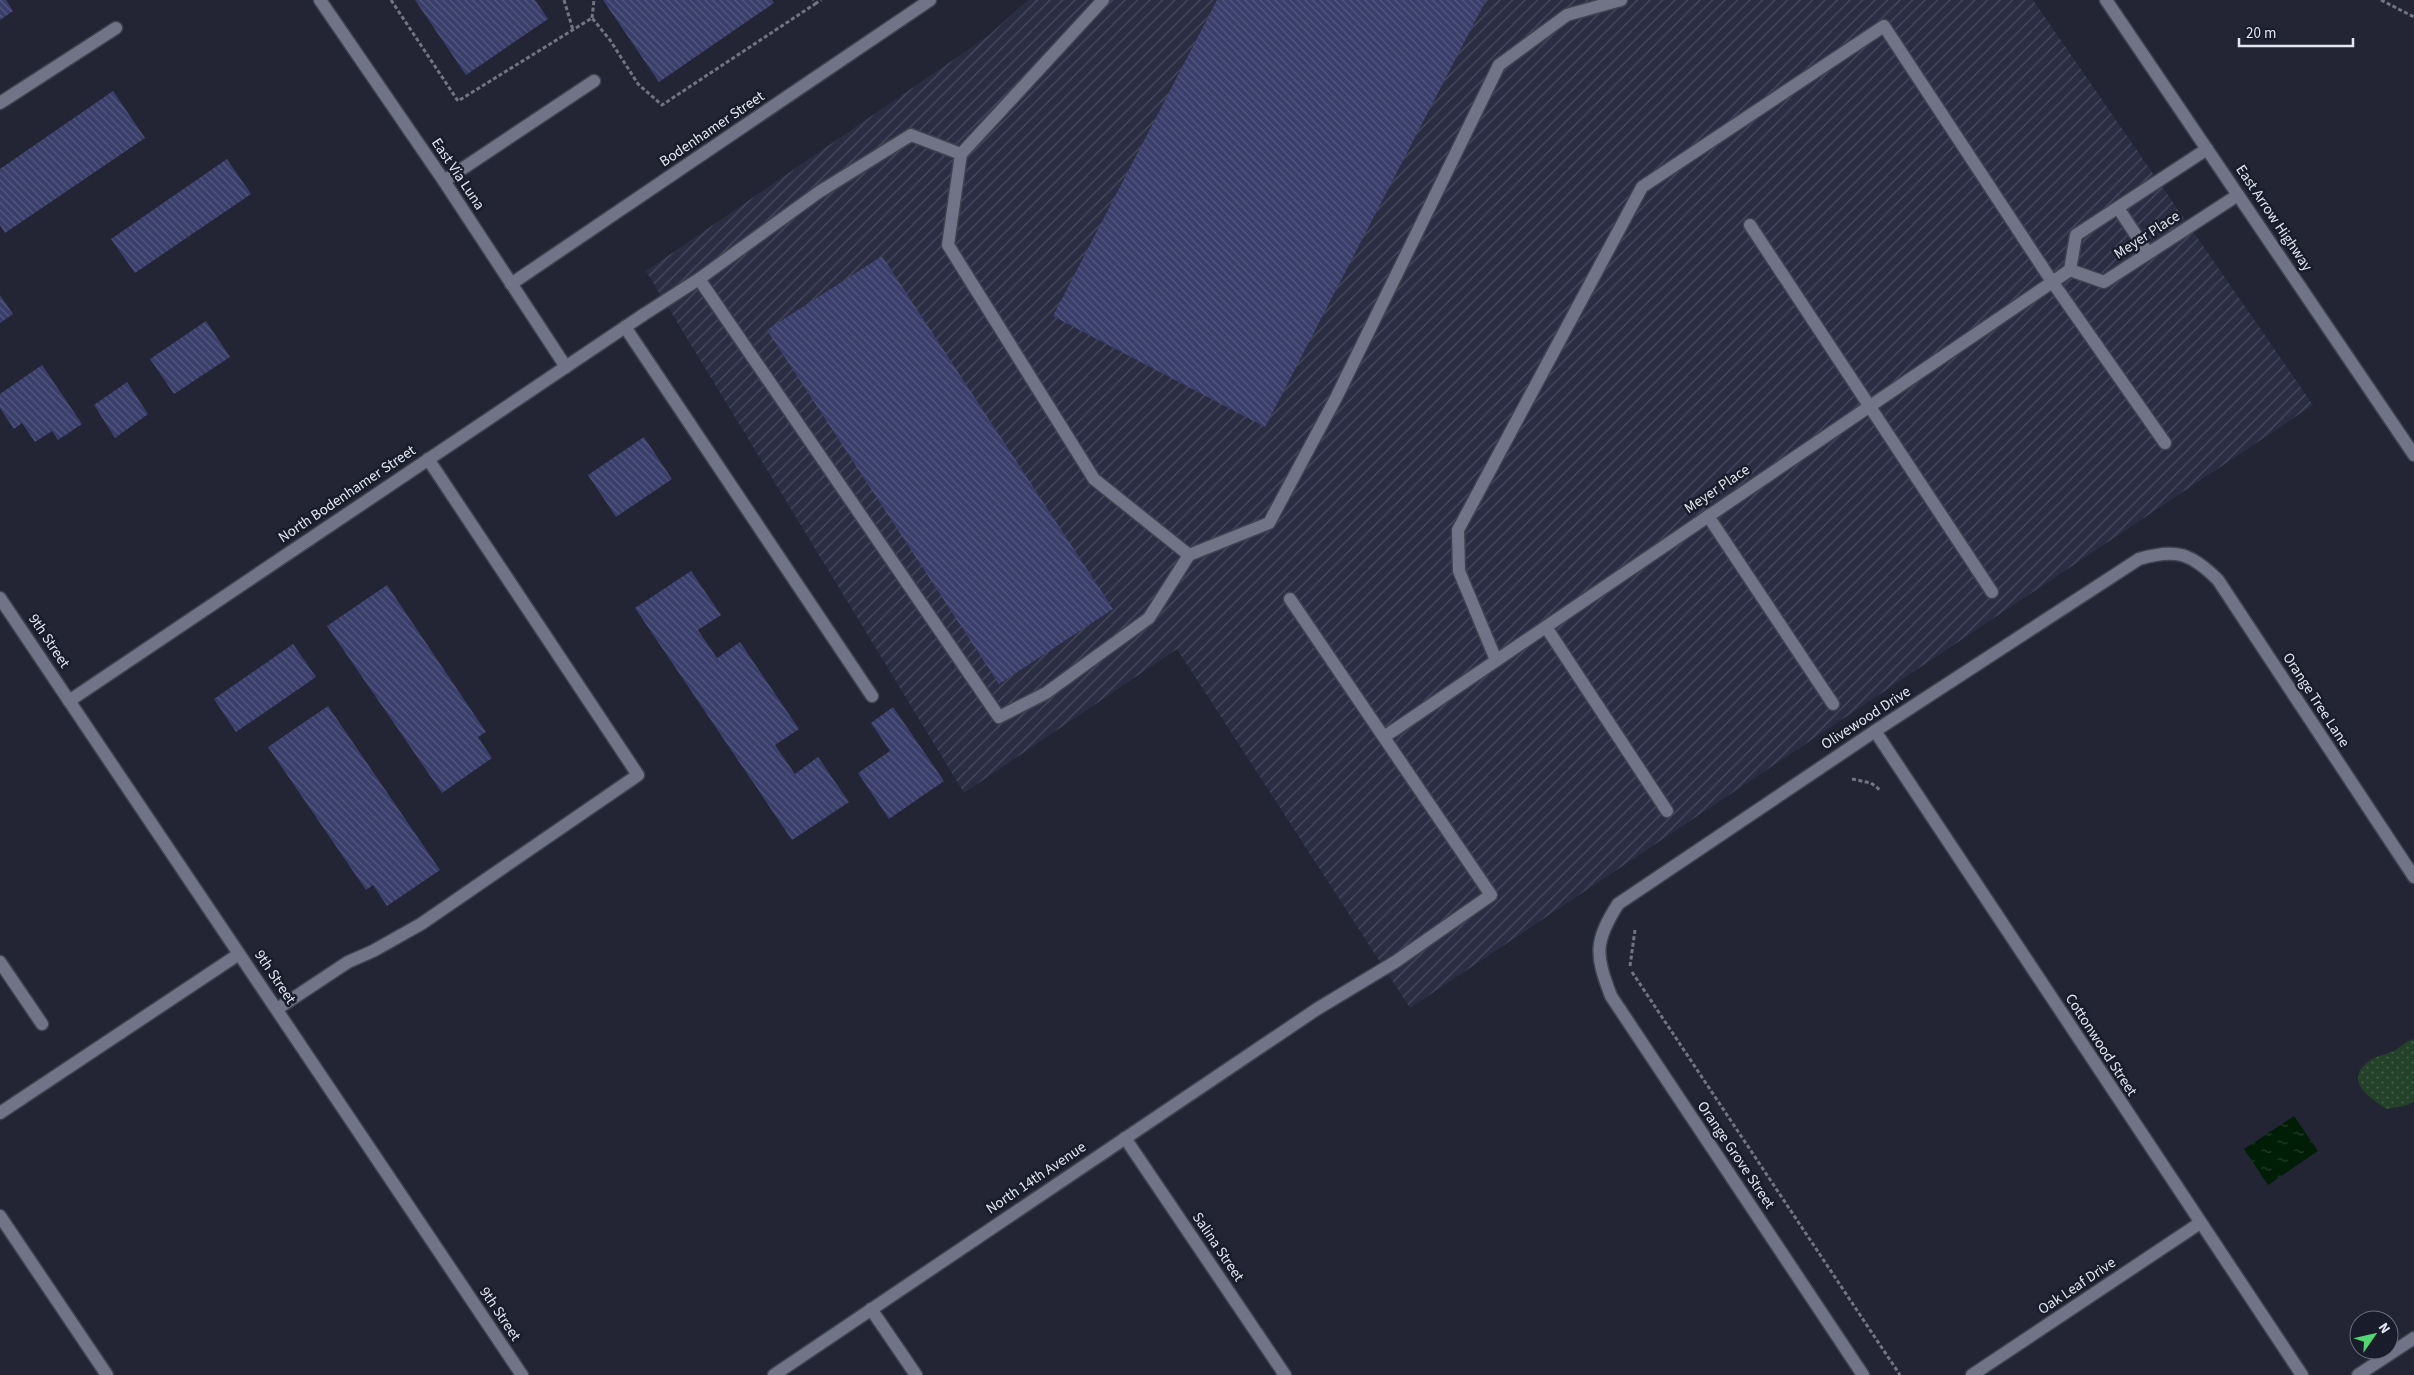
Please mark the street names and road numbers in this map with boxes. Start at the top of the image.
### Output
street label: Bodenhamer Street [655,86,769,172]
street label: East Via Luna [426,134,490,214]
street label: East Arrow Highway [2231,161,2317,275]
street label: Meyer Place [2110,206,2184,264]
street label: North Bodenhamer Street [274,440,420,548]
street label: Meyer Place [1680,459,1754,519]
street label: 9th Street [23,610,75,672]
street label: Orange Tree Lane [2277,649,2355,751]
street label: Olivewood Drive [1817,681,1915,755]
street label: 9th Street [249,946,301,1008]
street label: Cottonwood Street [2060,990,2142,1100]
street label: Orange Grove Street [1692,1097,1780,1213]
street label: North 14th Avenue [982,1137,1090,1219]
street label: Salina Street [1187,1208,1249,1286]
street label: Oak Leaf Drive [2034,1252,2120,1320]
street label: 9th Street [474,1283,526,1345]

